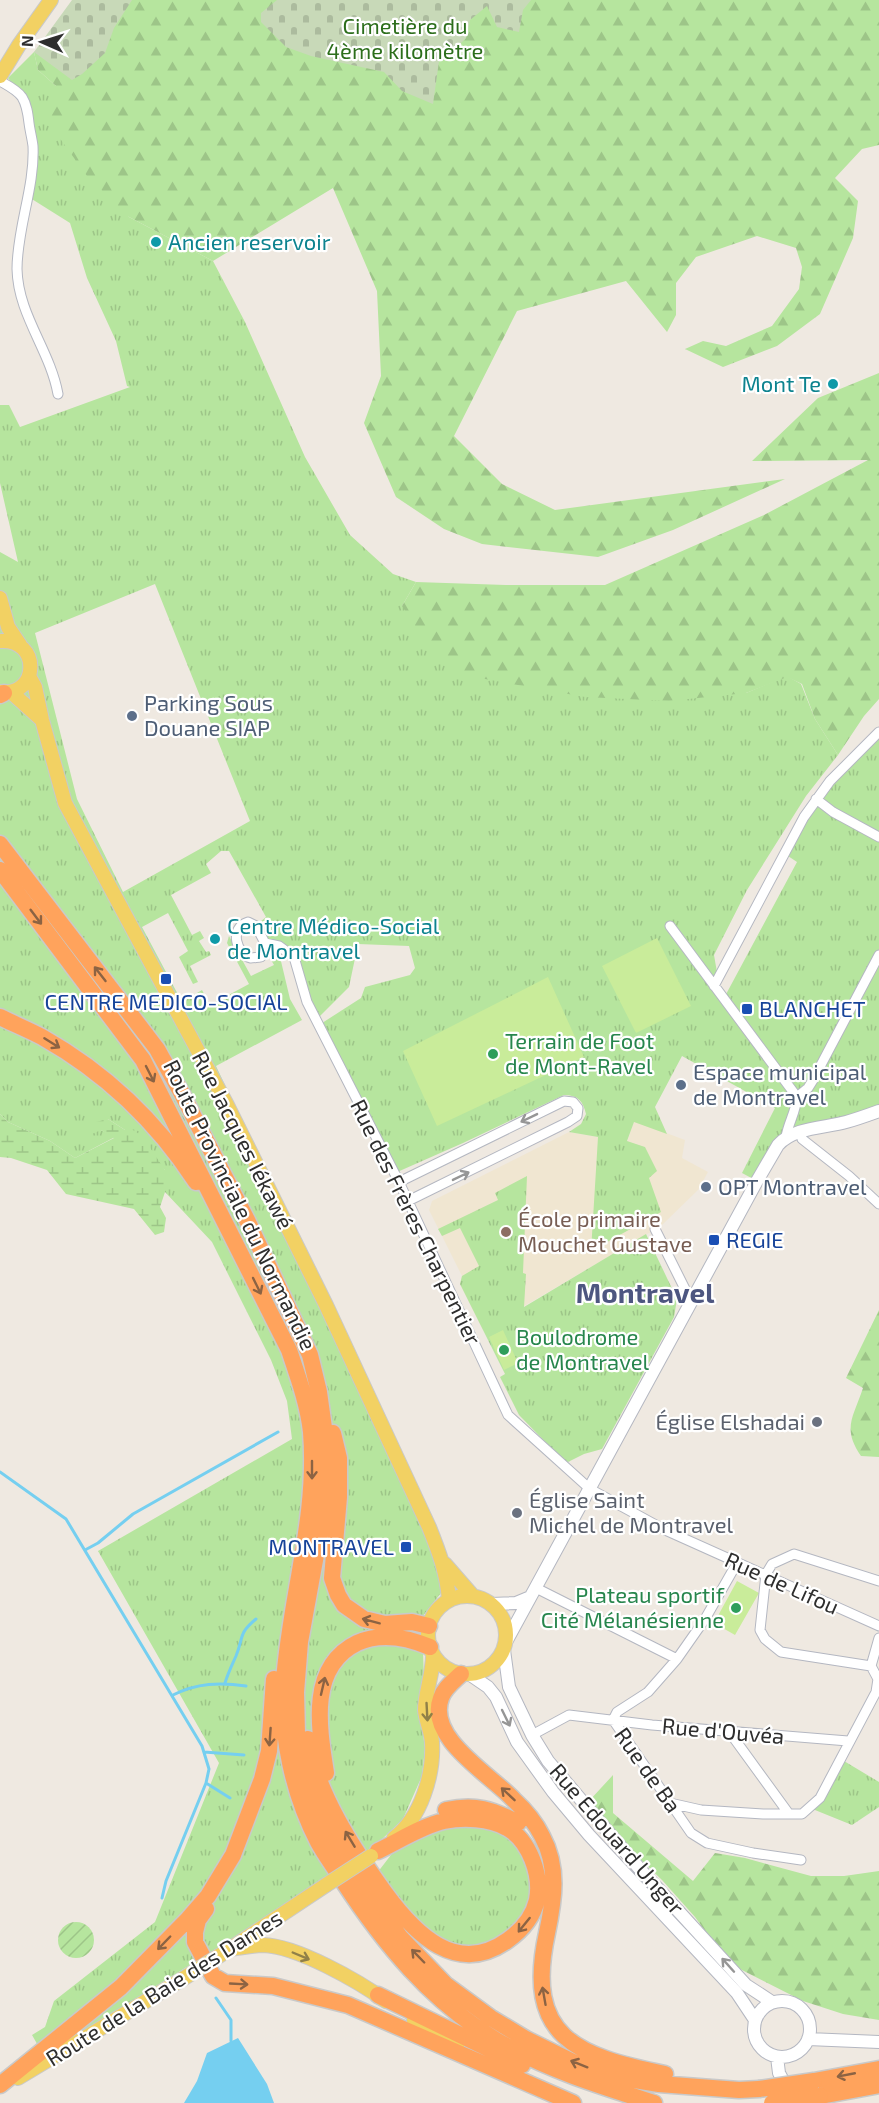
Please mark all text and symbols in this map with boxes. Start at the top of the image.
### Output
north arrow [12,12,72,72]
park label: Cimetière du 4ème kilomètre [327,12,483,63]
text: N [17,35,36,47]
place label: Ancien reservoir [168,228,331,254]
marker: Ancien reservoir [149,235,163,249]
place label: Mont Te [742,370,821,396]
marker: Mont Te [826,377,840,391]
place label: Parking Sous Douane SIAP [144,689,273,740]
marker: Parking Sous Douane SIAP [125,709,139,723]
one-way arrow [30,908,42,924]
place label: Centre Médico-Social de Montravel [227,912,440,963]
marker: Centre Médico-Social de Montravel [208,932,222,946]
one-way arrow [94,966,107,982]
marker: CENTRE MEDICO-SOCIAL [159,972,173,986]
place label: CENTRE MEDICO-SOCIAL [45,988,287,1014]
place label: BLANCHET [759,995,866,1021]
marker: BLANCHET [740,1002,754,1016]
place label: Terrain de Foot de Mont-Ravel [505,1027,654,1078]
one-way arrow [43,1038,60,1050]
street label: Rue Jacques Iékawé [188,1046,300,1233]
marker: Terrain de Foot de Mont-Ravel [486,1047,500,1061]
street label: Route Provinciale du Normandie [159,1055,323,1354]
place label: Espace municipal de Montravel [693,1058,867,1109]
one-way arrow [145,1065,157,1083]
marker: Espace municipal de Montravel [674,1078,688,1092]
street label: Rue des Frères Charpentier [346,1095,488,1349]
one-way arrow [520,1112,538,1124]
one-way arrow [451,1169,469,1181]
place label: OPT Montravel [718,1173,867,1199]
marker: OPT Montravel [699,1180,713,1194]
place label: École primaire Mouchet Gustave [518,1205,692,1256]
marker: École primaire Mouchet Gustave [499,1225,513,1239]
place label: REGIE [726,1226,784,1252]
marker: REGIE [707,1233,721,1247]
district label: Montravel [576,1275,715,1309]
one-way arrow [252,1276,264,1294]
place label: Boulodrome de Montravel [516,1323,650,1374]
marker: Boulodrome de Montravel [497,1343,511,1357]
place label: Église Elshadai [655,1408,805,1434]
marker: Église Elshadai [810,1415,824,1429]
one-way arrow [306,1460,318,1480]
place label: Église Saint Michel de Montravel [529,1486,734,1537]
marker: Église Saint Michel de Montravel [510,1506,524,1520]
place label: MONTRAVEL [268,1533,394,1559]
marker: MONTRAVEL [399,1540,413,1554]
street label: Rue de Lifou [721,1545,843,1619]
place label: Plateau sportif Cité Mélanésienne [541,1581,725,1632]
marker: Plateau sportif Cité Mélanésienne [729,1601,743,1615]
one-way arrow [362,1615,381,1626]
one-way arrow [318,1677,330,1696]
one-way arrow [421,1702,432,1722]
one-way arrow [500,1709,512,1727]
street label: Rue d'Ouvéa [661,1712,785,1748]
street label: Rue de Ba [610,1722,688,1817]
one-way arrow [265,1726,276,1746]
street label: Rue Edouard Unger [545,1758,690,1919]
one-way arrow [500,1786,515,1801]
one-way arrow [344,1830,357,1847]
street label: Route de la Baie des Dames [40,1904,286,2071]
one-way arrow [517,1917,530,1933]
one-way arrow [157,1935,171,1950]
one-way arrow [411,1949,426,1964]
one-way arrow [291,1951,309,1962]
one-way arrow [721,1958,735,1973]
one-way arrow [229,1979,249,1990]
one-way arrow [538,1987,549,2007]
one-way arrow [570,2058,589,2069]
one-way arrow [837,2070,857,2081]

